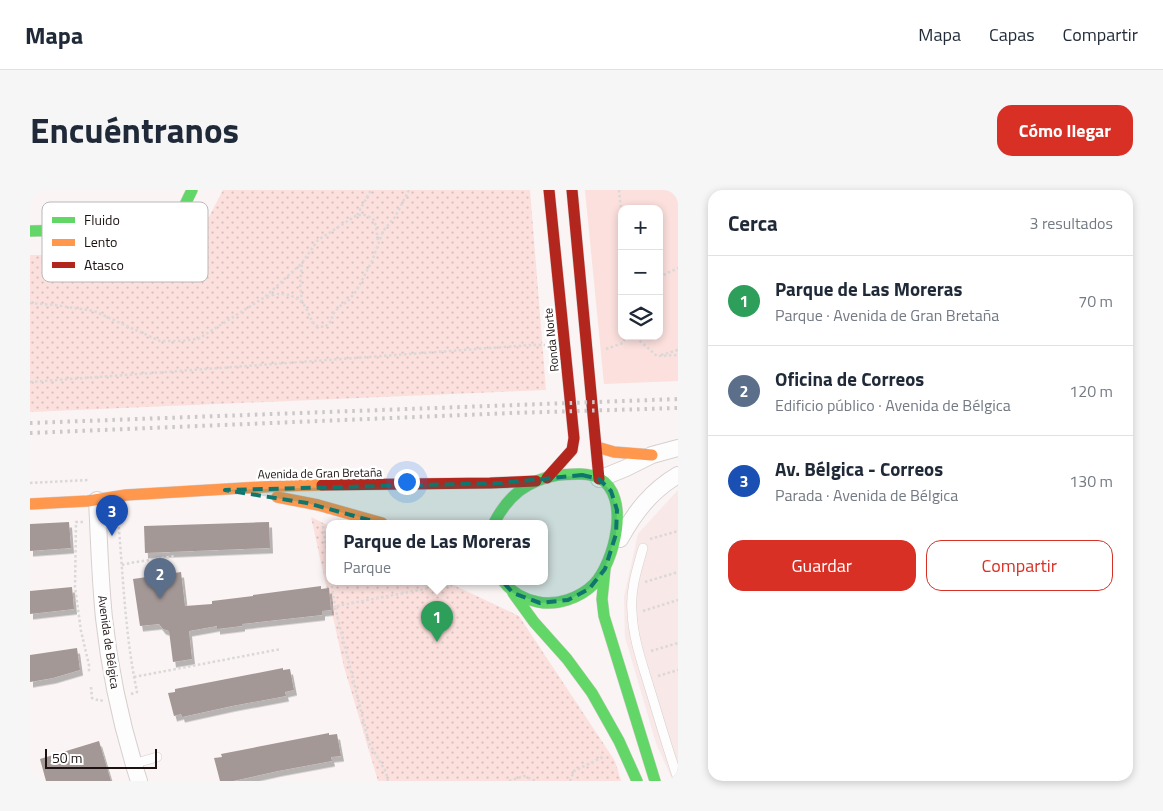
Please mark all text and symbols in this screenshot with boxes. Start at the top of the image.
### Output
text: Mapa [25,17,83,53]
text: Mapa [918,21,961,48]
text: Capas [989,21,1035,48]
text: Compartir [1063,21,1138,48]
text: Encuéntranos [30,103,239,157]
button: Cómo llegar [997,105,1133,156]
legend [42,202,208,282]
map controls [618,205,663,340]
button: + [618,205,663,250]
text: Cerca [728,207,778,239]
text: Fluido [84,209,120,230]
text: 3 resultados [1029,211,1113,235]
text: Lento [84,231,118,252]
button: − [618,250,663,295]
text: Atasco [84,254,124,275]
text: Parque de Las Moreras [775,274,963,303]
text: 1 [740,289,748,313]
text: 70 m [1078,289,1113,313]
button: layers [618,295,663,340]
text: Parque · Avenida de Gran Bretaña [775,303,999,327]
street label: Ronda Norte [538,307,564,373]
text: Oficina de Correos [775,364,924,393]
text: 2 [740,379,748,403]
text: 120 m [1069,379,1113,403]
text: Edificio público · Avenida de Bélgica [775,393,1011,417]
text: Av. Bélgica - Correos [775,454,943,483]
street label: Avenida de Gran Bretaña [258,462,382,484]
your location [394,469,420,495]
text: 3 [740,469,748,493]
text: 130 m [1069,469,1113,493]
text: Parada · Avenida de Bélgica [775,483,958,507]
pin: 3 [96,495,128,536]
popup [326,520,548,585]
text: Parque de Las Moreras [343,526,531,555]
button: Guardar [728,540,916,591]
button: Compartir [926,540,1113,591]
text: Parque [343,555,391,579]
pin: 2 [144,558,176,599]
street label: Avenida de Bélgica [93,594,125,690]
pin: 1 [421,601,453,642]
scale bar [45,746,158,769]
text: 50 m [52,747,82,768]

